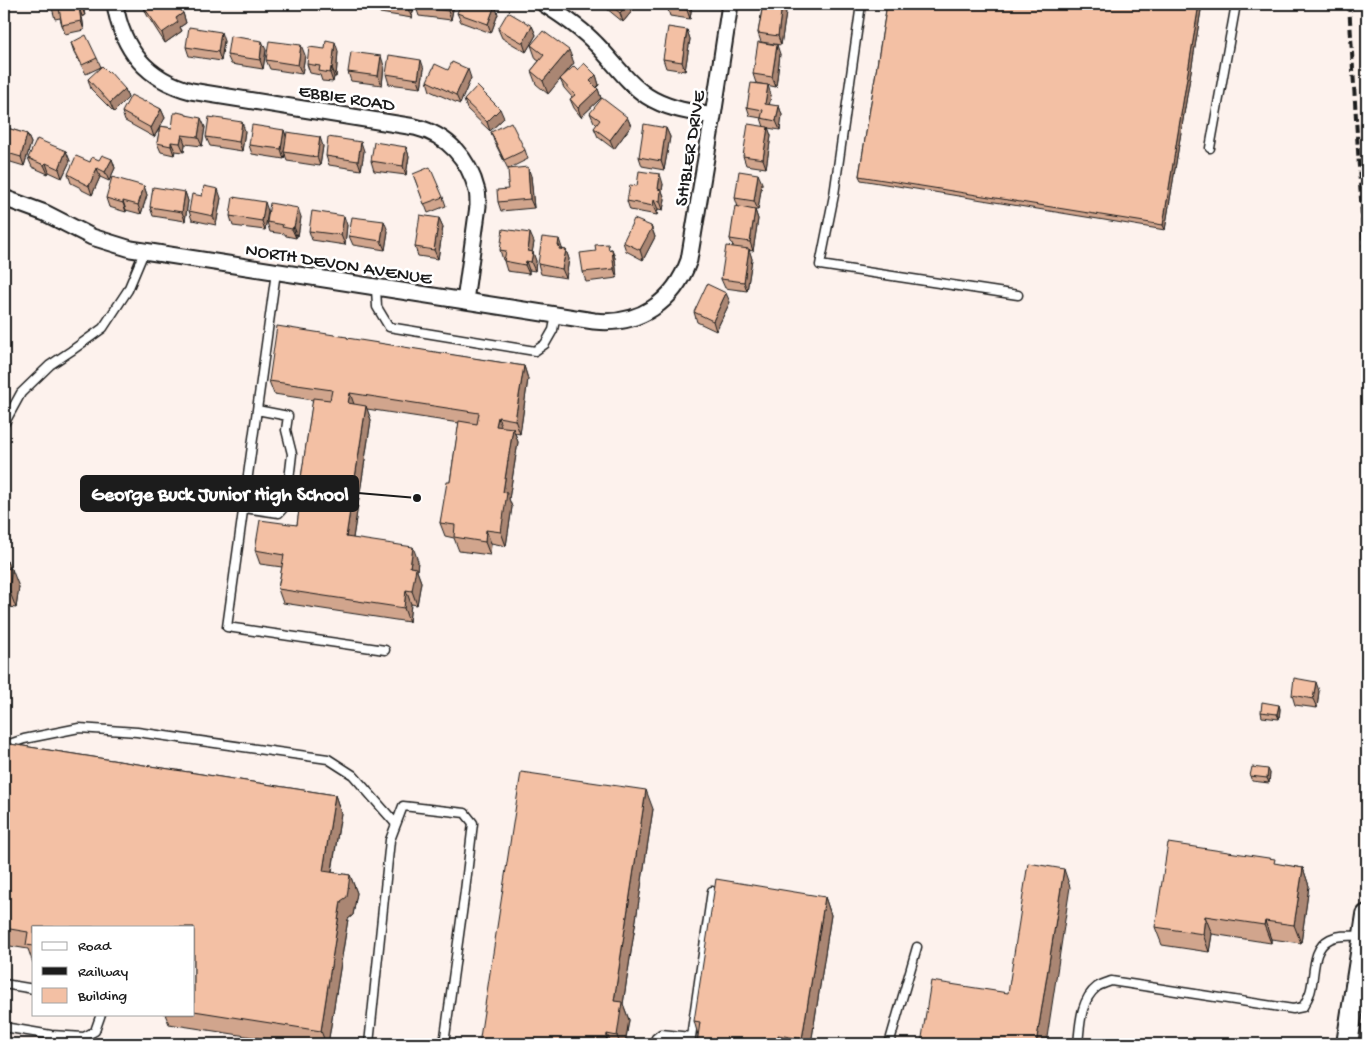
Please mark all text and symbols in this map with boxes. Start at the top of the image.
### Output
street label: EBBIE ROAD [297,80,397,119]
street label: SHIBLER DRIVE [671,88,712,208]
street label: NORTH DEVON AVENUE [244,239,434,292]
callout: George Buck Junior High School [81,476,358,511]
text: George Buck Junior High School [91,485,349,508]
legend [32,926,195,1016]
text: Road [78,938,112,956]
text: Railway [78,964,129,982]
text: Building [77,988,127,1006]

